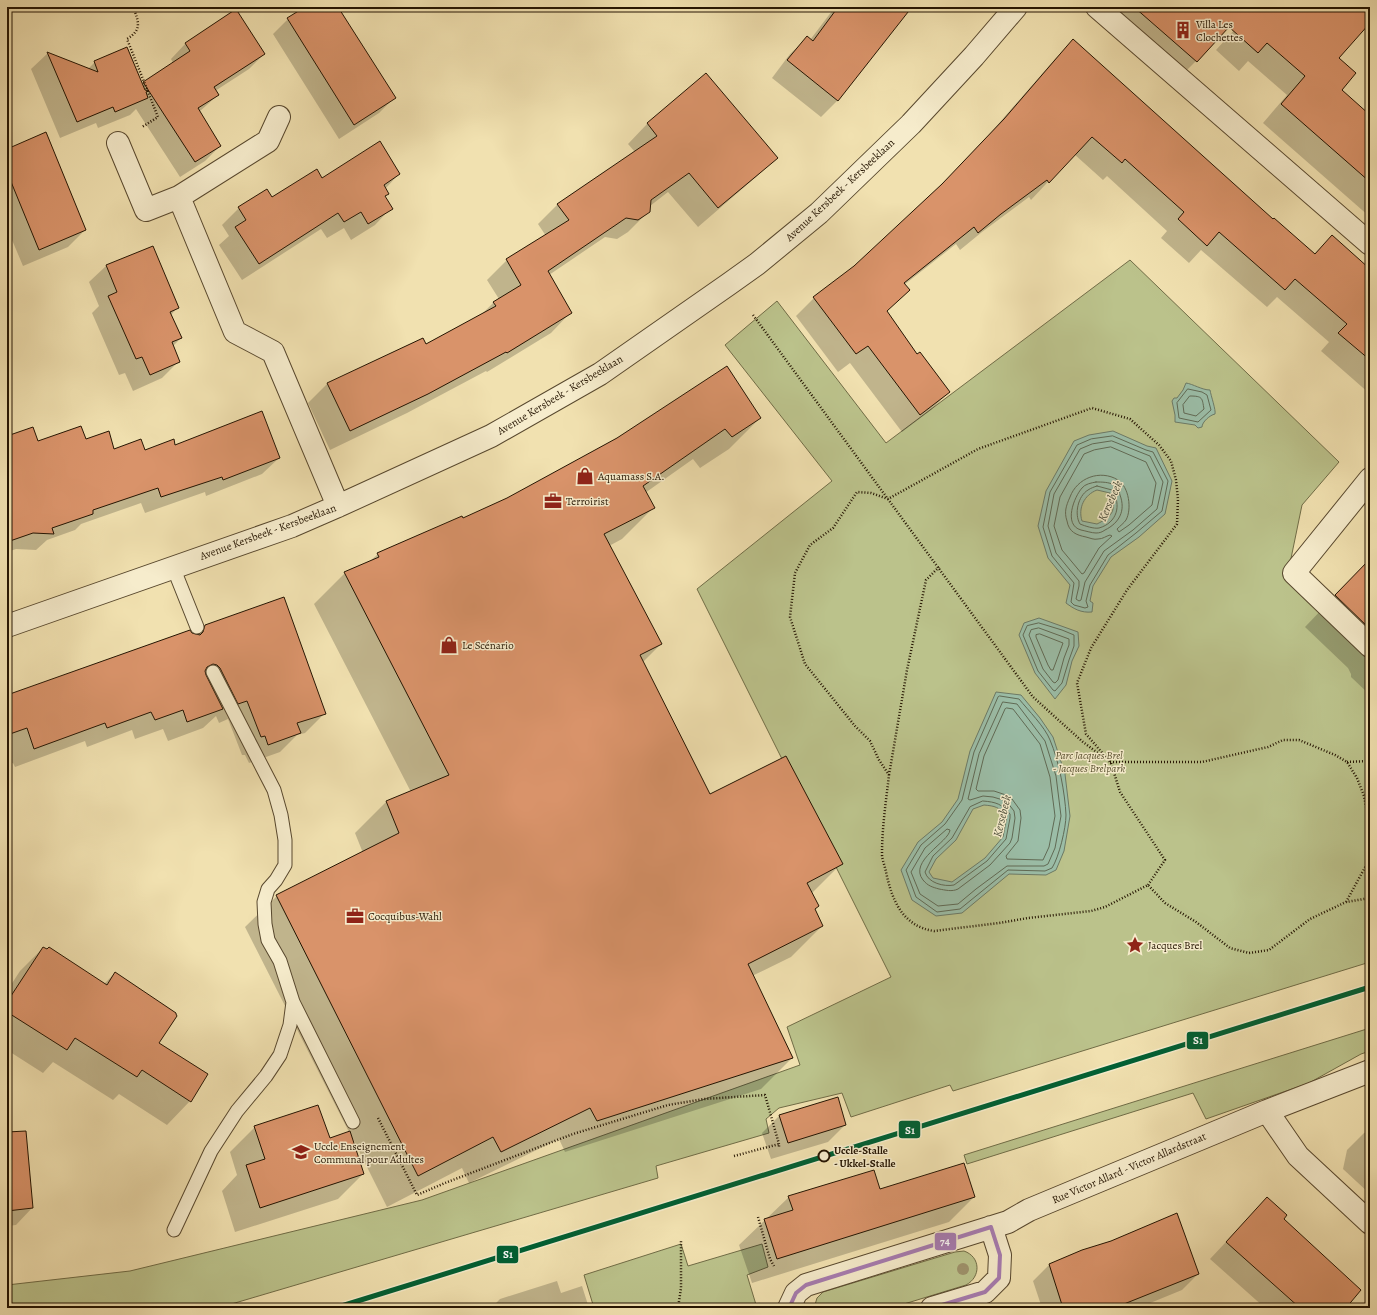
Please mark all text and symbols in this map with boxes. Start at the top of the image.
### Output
place label: Villa Les Clochettes [1195,17,1243,45]
building icon: Villa Les Clochettes [1173,20,1193,40]
street label: Avenue Kersbeek - Kersbeeklaan [781,135,898,245]
street label: Avenue Kersbeek - Kersbeeklaan [494,351,626,439]
shop icon: Aquamass S.A. [575,466,595,486]
place label: Aquamass S.A. [597,469,665,484]
water label: Kersebeek [1094,477,1126,524]
office icon: Terroirist [543,491,563,511]
place label: Terroirist [566,494,609,509]
street label: Avenue Kersbeek - Kersbeeklaan [197,500,338,564]
shop icon: Le Scénario [439,635,459,655]
place label: Le Scénario [462,638,514,653]
park label: Parc Jacques Brel - Jacques Brelpark [1053,748,1125,776]
water label: Kersebeek [989,793,1015,839]
office icon: Cocquibus-Wahl [345,906,365,926]
place label: Cocquibus-Wahl [368,909,442,924]
place icon: Jacques Brel [1125,935,1145,955]
place label: Jacques Brel [1148,938,1203,953]
line badge: S1 [1186,1031,1209,1050]
text: S1 [1193,1033,1203,1048]
line badge: S1 [898,1120,921,1139]
text: S1 [905,1123,915,1138]
street label: Rue Victor Allard - Victor Allardstraat [1050,1129,1209,1207]
place label: Uccle Enseignement Communal pour Adultes [314,1139,424,1167]
school or university icon: Uccle Enseignement Communal pour Adultes [291,1142,311,1162]
place label: Uccle-Stalle - Ukkel-Stalle [834,1143,896,1171]
marker: Uccle-Stalle - Ukkel-Stalle [817,1149,831,1163]
line badge: 74 [934,1232,957,1251]
text: 74 [940,1234,950,1249]
line badge: S1 [496,1245,519,1264]
text: S1 [503,1247,513,1262]

